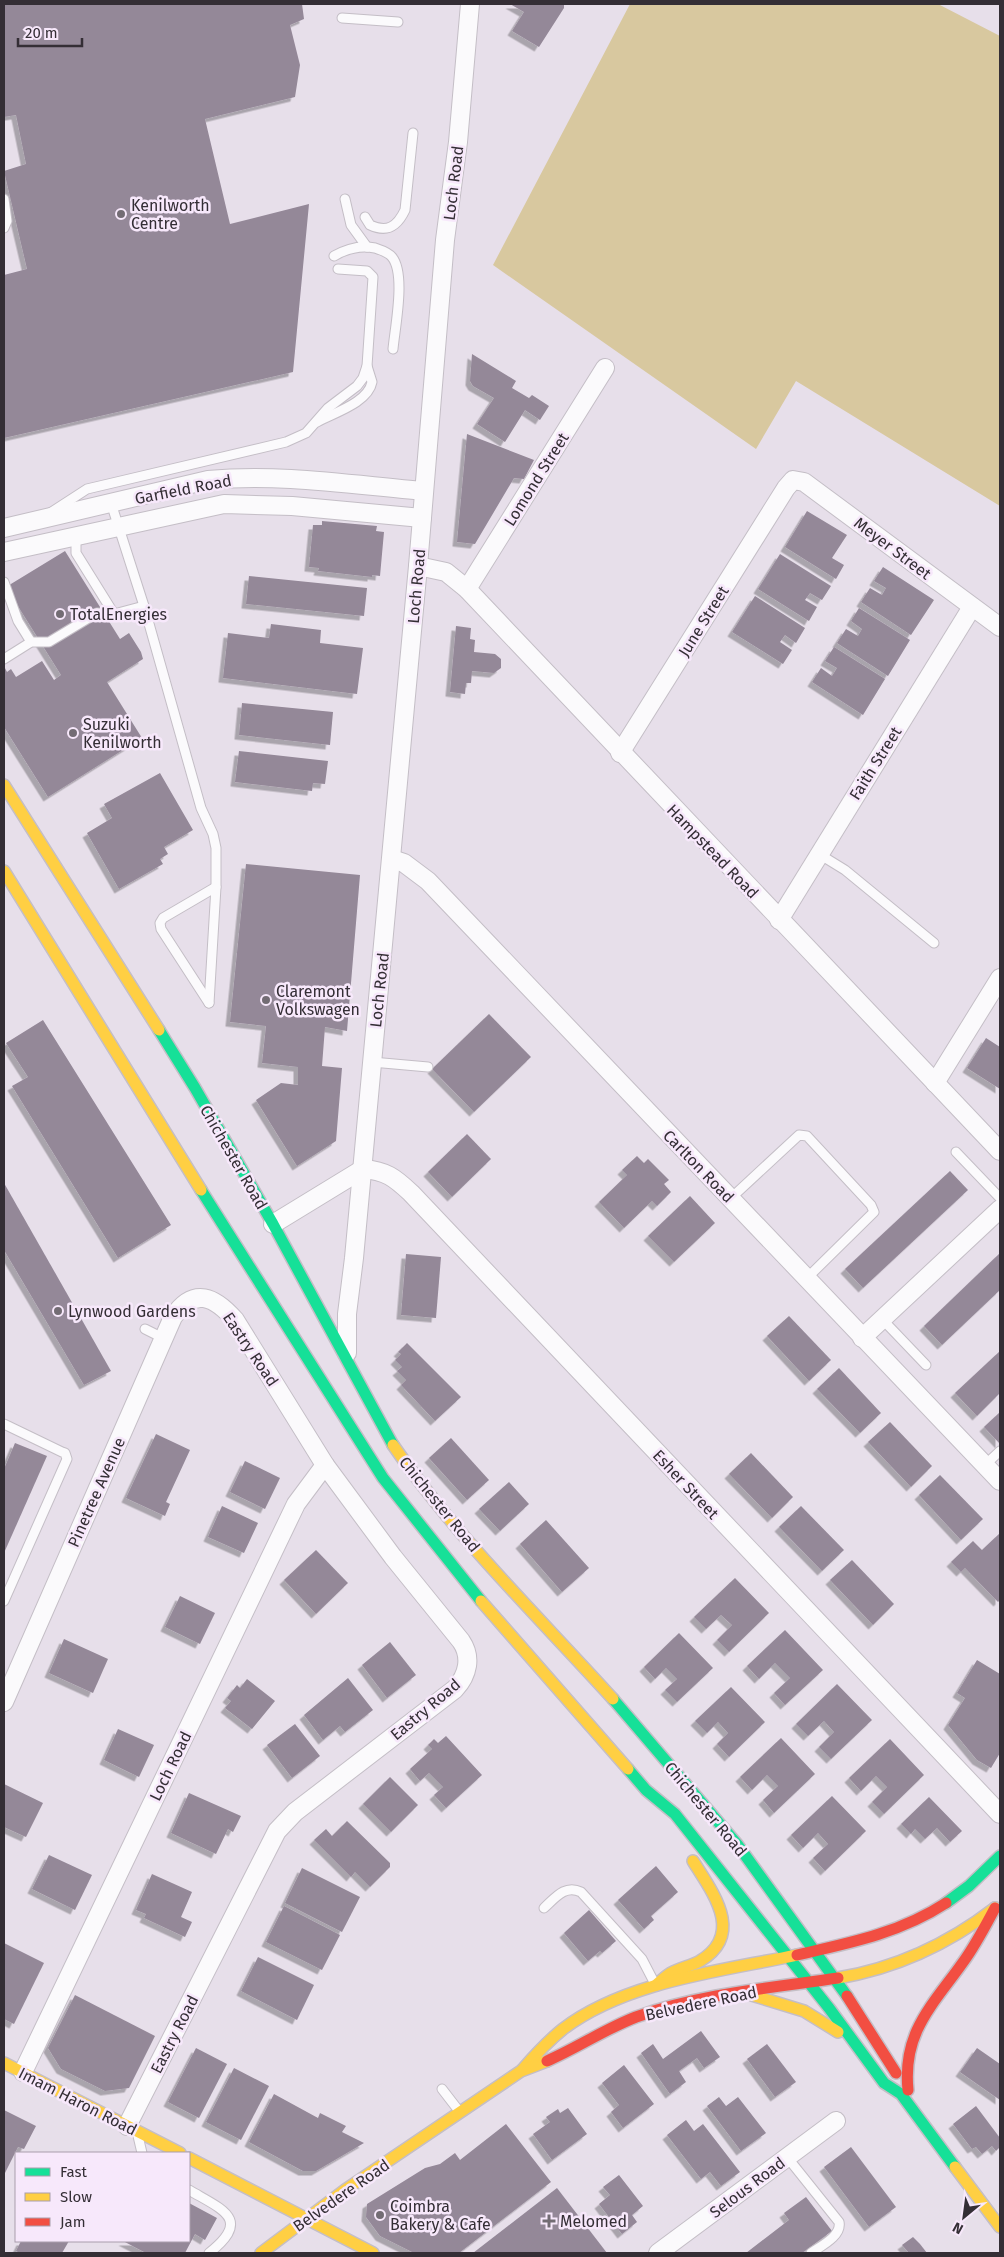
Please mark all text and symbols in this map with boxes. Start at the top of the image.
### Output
scale bar [18,15,81,47]
text: 20 m [25,24,58,42]
street label: Loch Road [439,145,468,221]
place label: Kenilworth Centre [131,196,210,233]
marker: Kenilworth Centre [115,208,127,220]
street label: Lomond Street [500,429,573,529]
street label: Garfield Road [133,471,233,508]
street label: Meyer Street [850,513,935,584]
street label: Loch Road [404,548,429,624]
street label: June Street [674,582,733,660]
place label: TotalEnergies [70,605,167,624]
marker: TotalEnergies [54,608,66,620]
place label: Suzuki Kenilworth [83,715,162,752]
street label: Faith Street [845,723,906,803]
marker: Suzuki Kenilworth [67,727,79,739]
street label: Hampstead Road [663,800,762,902]
street label: Loch Road [366,952,393,1028]
place label: Claremont Volkswagen [276,982,360,1019]
marker: Claremont Volkswagen [260,994,272,1006]
street label: Chichester Road [196,1102,271,1213]
street label: Carlton Road [659,1126,738,1207]
place label: Lynwood Gardens [68,1302,196,1321]
marker: Lynwood Gardens [52,1305,64,1317]
street label: Eastry Road [219,1309,282,1390]
street label: Pinetree Avenue [64,1434,129,1550]
street label: Esher Street [649,1446,723,1523]
street label: Chichester Road [395,1453,484,1556]
street label: Eastry Road [387,1675,464,1744]
street label: Loch Road [145,1728,195,1804]
street label: Chichester Road [661,1758,751,1860]
street label: Belvedere Road [644,1982,759,2025]
street label: Eastry Road [147,1992,202,2077]
street label: Imam Haron Road [15,2063,140,2139]
legend [15,2152,190,2242]
street label: Selous Road [706,2153,789,2222]
street label: Belvedere Road [289,2155,393,2236]
text: Fast [60,2163,87,2181]
text: Slow [60,2188,92,2206]
north arrow [939,2192,989,2242]
place label: Coimbra Bakery & Cafe [390,2197,491,2234]
marker: Coimbra Bakery & Cafe [374,2209,386,2221]
place label: Melomed [560,2212,627,2231]
text: Jam [60,2213,86,2231]
marker: Melomed [542,2214,556,2228]
text: N [950,2218,966,2238]

